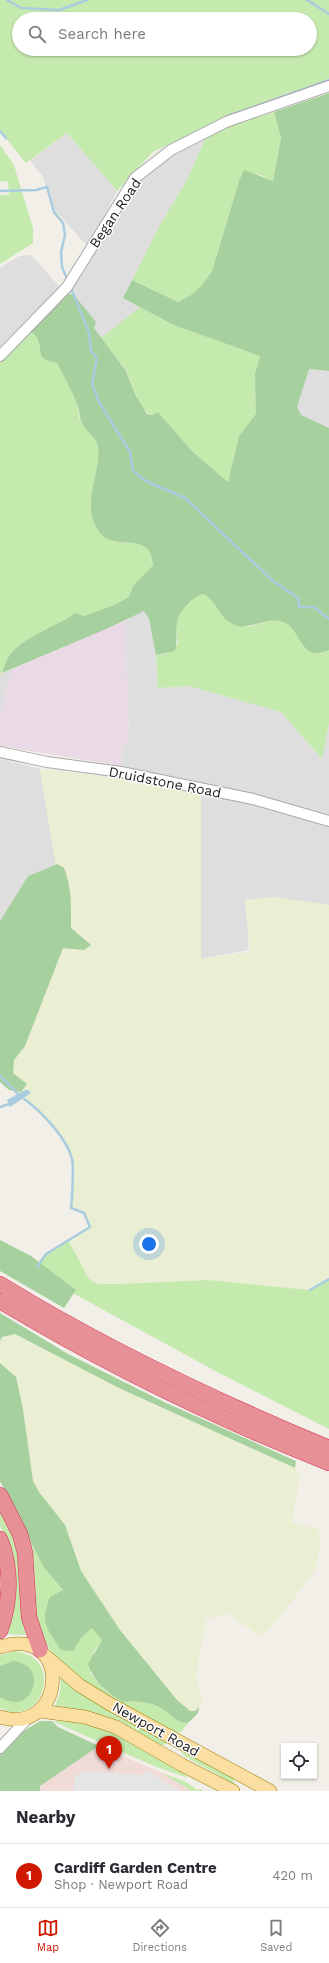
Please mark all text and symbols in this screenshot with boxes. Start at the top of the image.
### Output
search box [12,12,317,56]
icon: search [26,23,48,45]
text: Search here [58,25,146,43]
street label: Began Road [86,175,144,251]
street label: Druidstone Road [107,763,223,801]
your location [139,1234,159,1254]
street label: Newport Road [110,1698,202,1760]
pin: 1 [96,1736,122,1769]
map controls [281,1743,317,1779]
button: locate [281,1743,317,1779]
text: Nearby [16,1807,75,1827]
text: Cardiff Garden Centre [54,1859,217,1877]
text: 1 [26,1868,32,1883]
text: 420 m [273,1868,313,1883]
text: Shop · Newport Road [54,1877,188,1892]
tab: Map [37,1917,59,1954]
tab: Directions [133,1917,187,1954]
tab: Saved [260,1917,292,1954]

